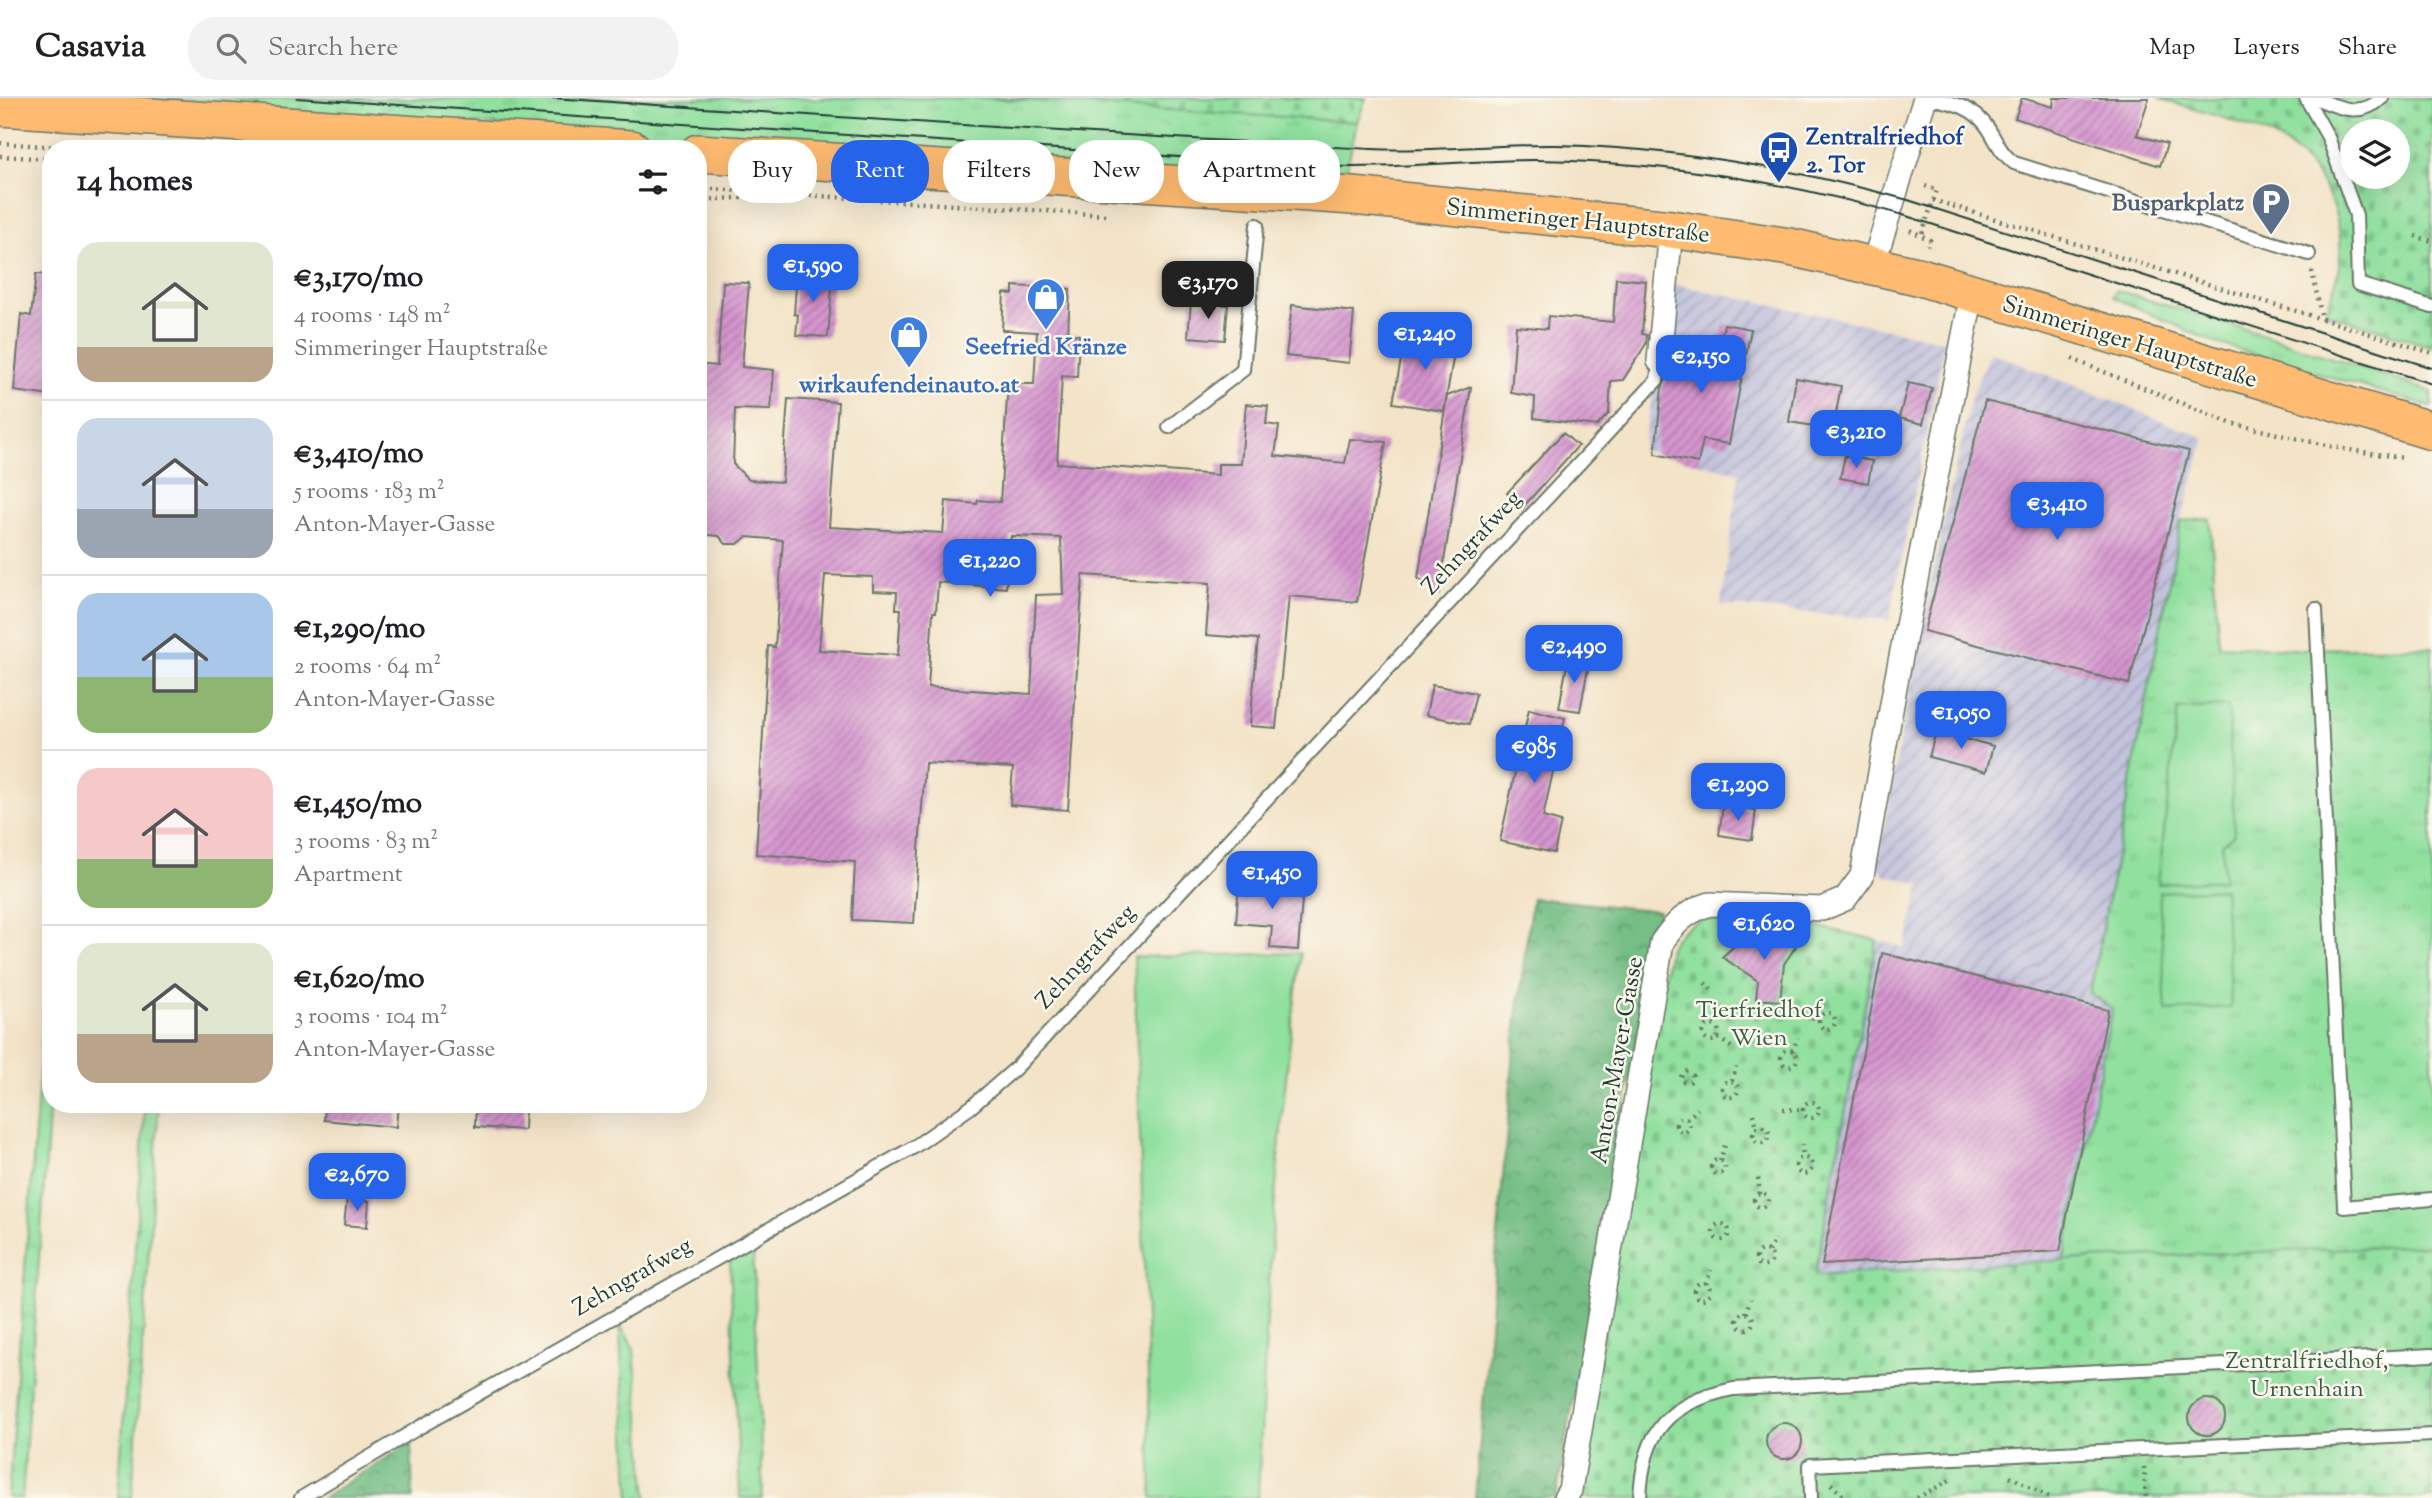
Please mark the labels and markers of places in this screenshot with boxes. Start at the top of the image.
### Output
place label: Zentralfriedhof 2. Tor [1806,121,1965,183]
bus stop icon: Zentralfriedhof 2. Tor [1758,129,1800,184]
parking icon: Busparkplatz [2250,181,2292,236]
place label: Busparkplatz [2112,187,2244,221]
pin: €1,590 [756,244,870,304]
pin: €3,170 [1151,262,1265,321]
shop icon: Seefried Kränze [1025,276,1067,331]
pin: €1,240 [1368,313,1482,372]
shop icon: wirkaufendeinauto.at [888,314,930,369]
place label: Seefried Kränze [965,331,1127,365]
pin: €2,150 [1644,336,1758,395]
place label: wirkaufendeinauto.at [799,369,1020,403]
pin: €3,210 [1799,410,1913,470]
pin: €3,410 [2000,482,2114,542]
pin: €1,220 [933,540,1047,599]
pin: €2,490 [1517,626,1631,685]
pin: €1,050 [1904,692,2018,751]
pin: €985 [1493,726,1575,785]
pin: €1,290 [1681,764,1795,823]
pin: €1,450 [1215,852,1329,911]
pin: €1,620 [1707,902,1821,962]
pin: €2,670 [300,1154,414,1213]

